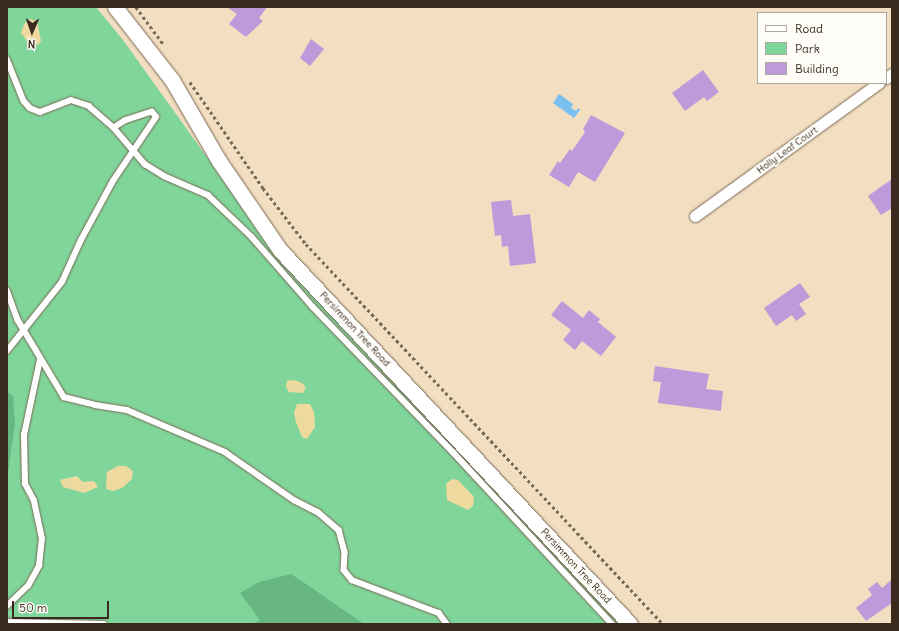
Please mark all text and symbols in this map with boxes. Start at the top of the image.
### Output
north arrow [12,12,52,52]
legend [757,12,887,84]
text: Road [795,21,823,36]
text: N [28,37,36,51]
text: Park [795,41,820,56]
text: Building [795,61,839,76]
street label: Holly Leaf Court [754,124,820,176]
street label: Persimmon Tree Road [317,289,393,369]
street label: Persimmon Tree Road [538,526,614,606]
scale bar [14,593,111,619]
text: 50 m [19,600,47,615]

